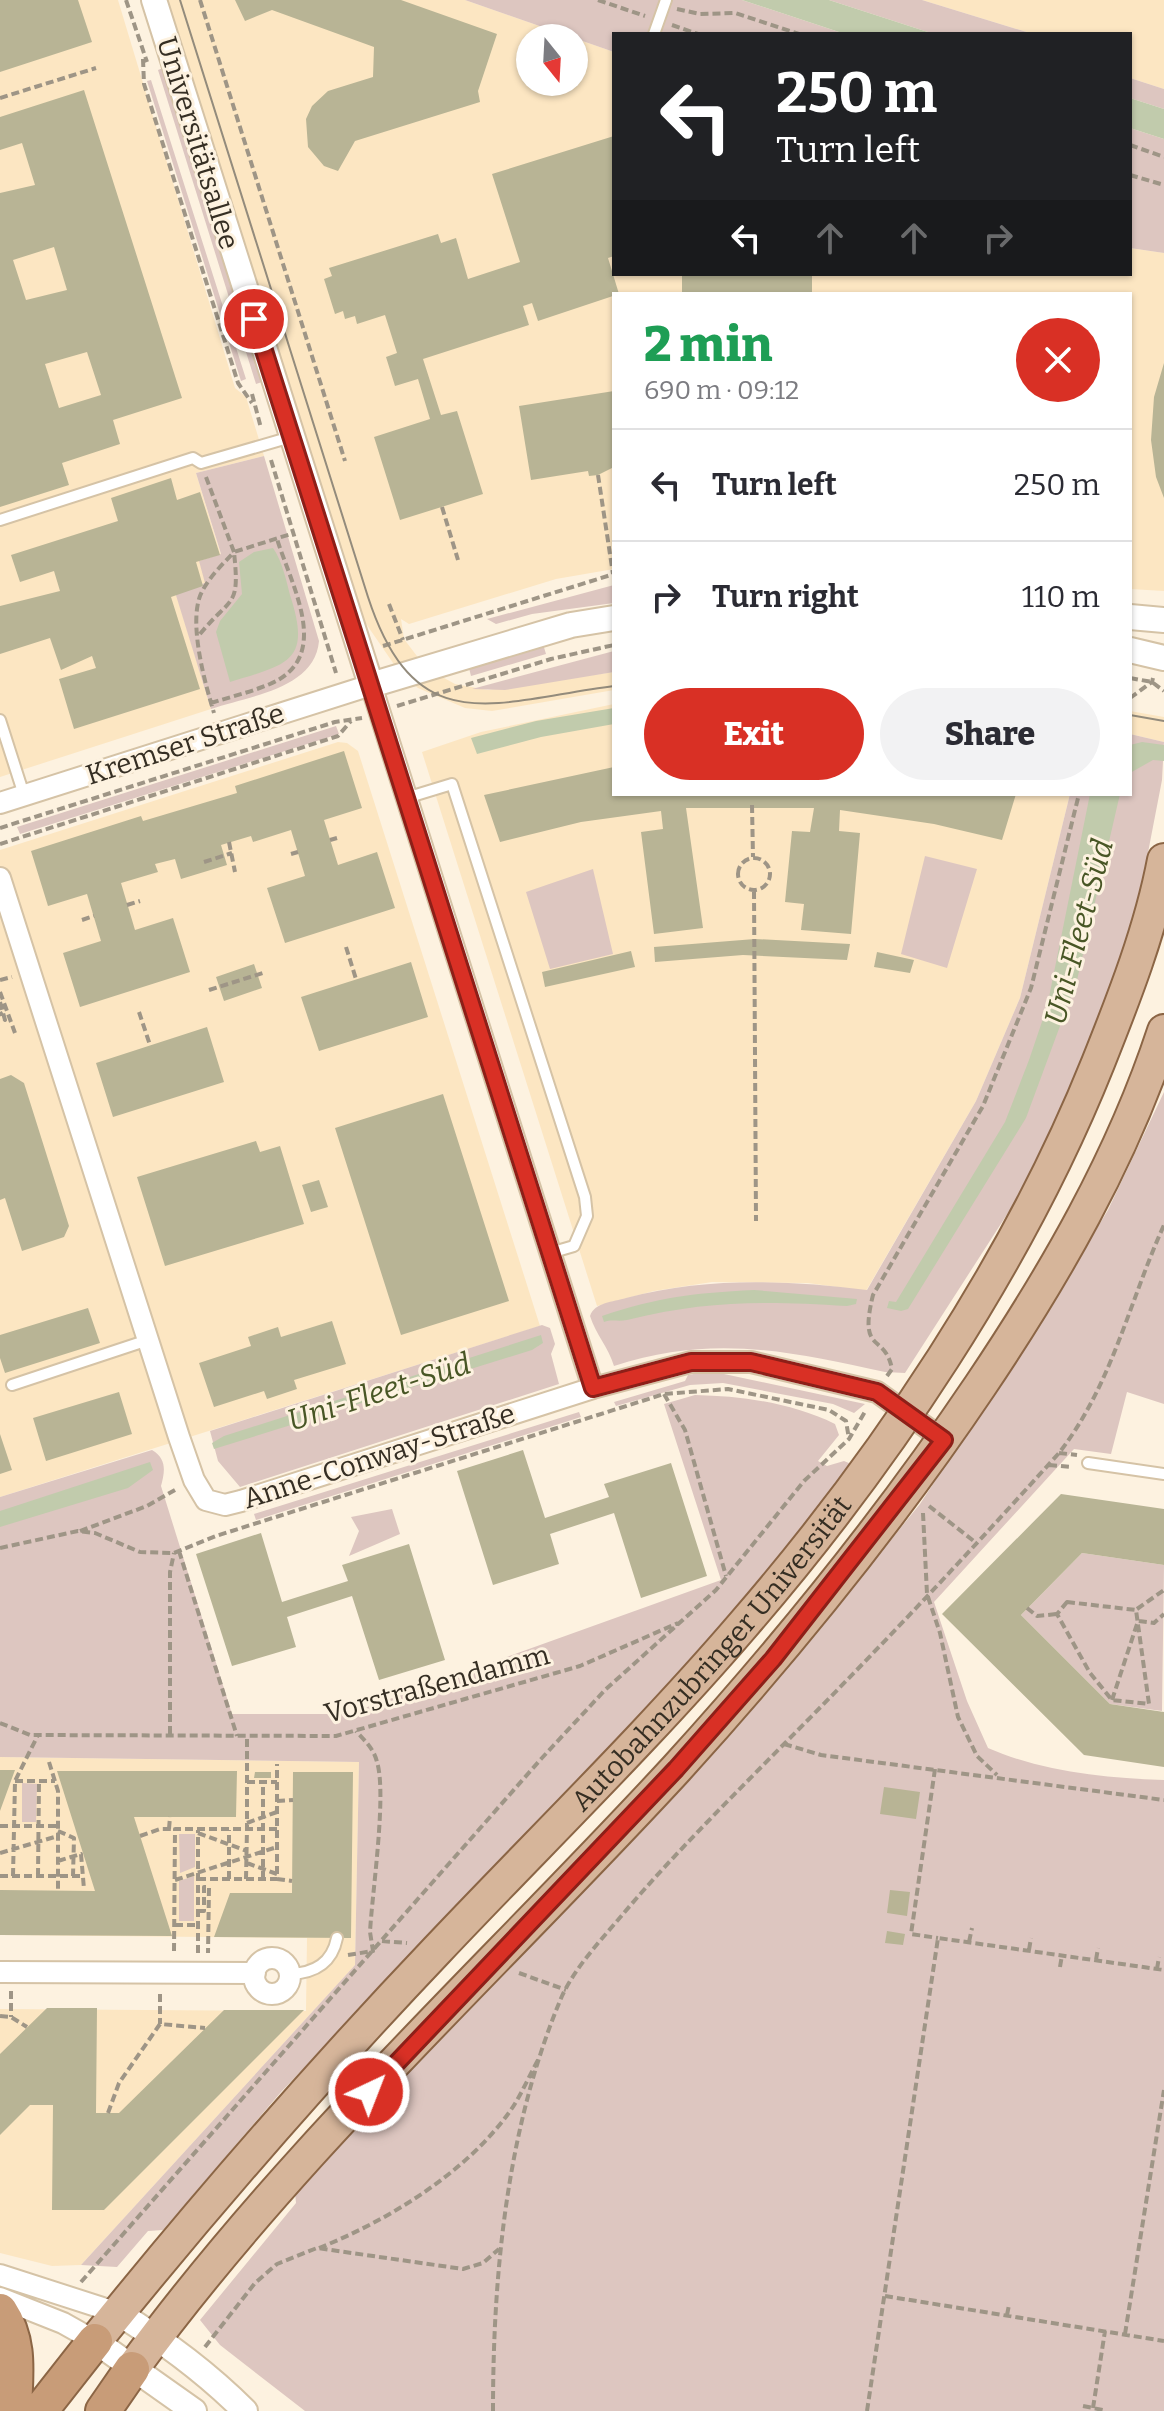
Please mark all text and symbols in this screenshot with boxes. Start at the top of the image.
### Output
north arrow [516,24,588,96]
map controls [516,24,588,96]
street label: Universitätsallee [150,33,246,253]
text: 250 m [776,60,937,127]
icon: left [644,64,748,168]
text: Turn left [776,128,920,172]
icon: left [724,216,768,260]
icon: ahead [808,216,852,260]
icon: ahead [892,216,936,260]
icon: right [976,216,1020,260]
pin [220,285,288,353]
icon: arrive [232,297,276,341]
text: 2 min [644,316,772,374]
button: close [1016,318,1100,402]
text: 690 m · 09:12 [644,375,799,406]
icon: left [644,463,688,507]
text: Turn left [712,467,837,503]
text: 250 m [1014,467,1100,503]
icon: right [644,575,688,619]
text: Turn right [712,579,859,615]
text: 110 m [1022,579,1100,615]
button: Exit [644,688,864,780]
button: Share [880,688,1100,780]
street label: Kremser Straße [82,696,288,792]
water label: Uni-Fleet-Süd [1037,835,1121,1029]
water label: Uni-Fleet-Süd [283,1345,475,1439]
street label: Anne-Conway-Straße [239,1397,519,1515]
street label: Autobahnzubringer Universität [564,1489,858,1817]
street label: Vorstraßendamm [321,1638,553,1730]
position arrow [327,2050,411,2134]

